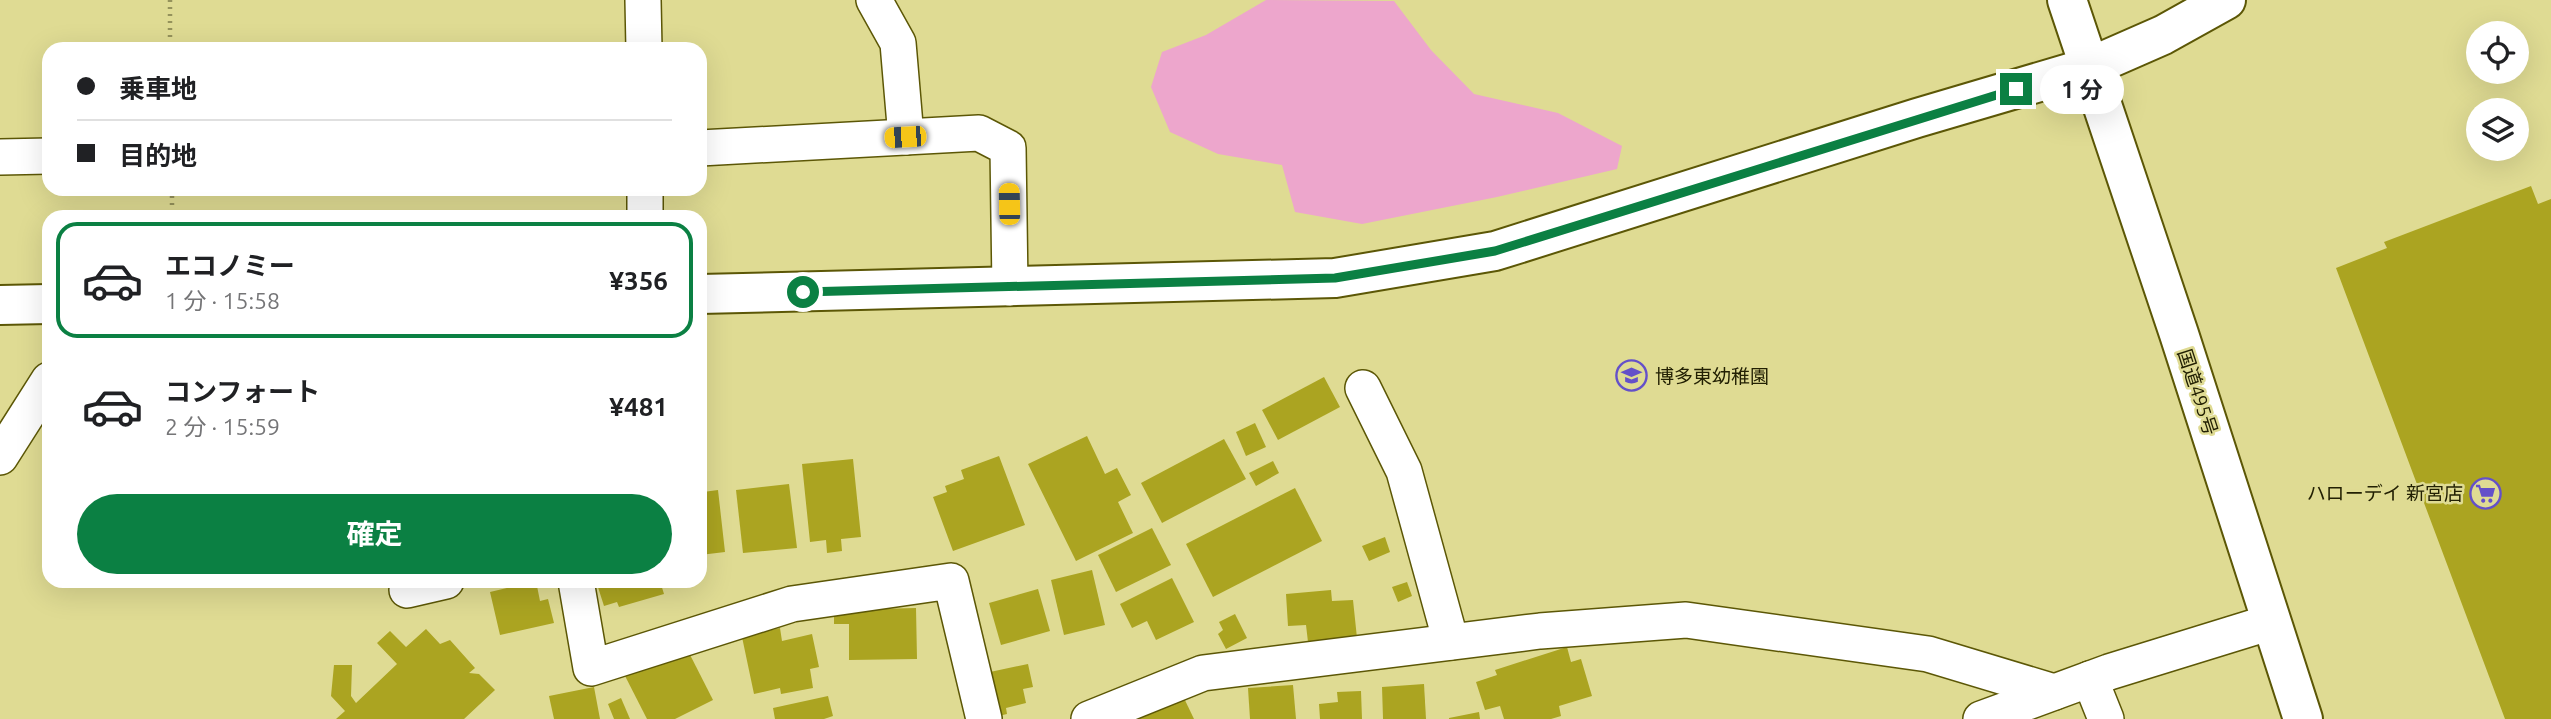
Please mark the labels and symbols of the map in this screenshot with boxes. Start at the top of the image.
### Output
callout: 1 分 [2040,64,2124,114]
route end [2000,73,2032,105]
car [884,125,927,149]
car [999,183,1020,225]
route start [787,276,819,308]
street label: 国道495号 [2174,346,2222,438]
school or university icon: 博多東幼稚園 [1615,359,1649,393]
place label: 博多東幼稚園 [1655,365,1769,387]
supermarket icon: ハローデイ 新宮店 [2469,476,2503,510]
place label: ハローデイ 新宮店 [2307,482,2463,504]

